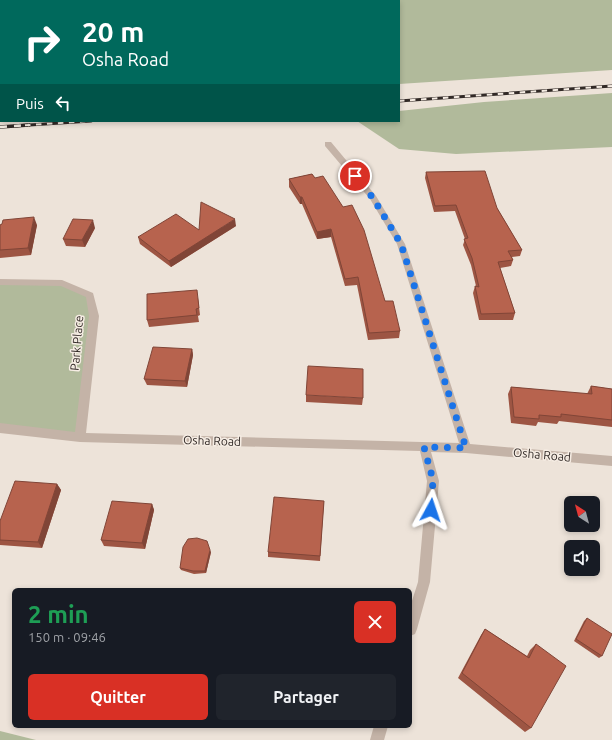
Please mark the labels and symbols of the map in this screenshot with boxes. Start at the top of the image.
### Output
pin [338,159,372,193]
street label: Park Place [68,315,85,371]
street label: Osha Road [183,433,241,448]
street label: Osha Road [513,446,571,464]
position arrow [410,489,452,531]
north arrow [564,496,600,532]

